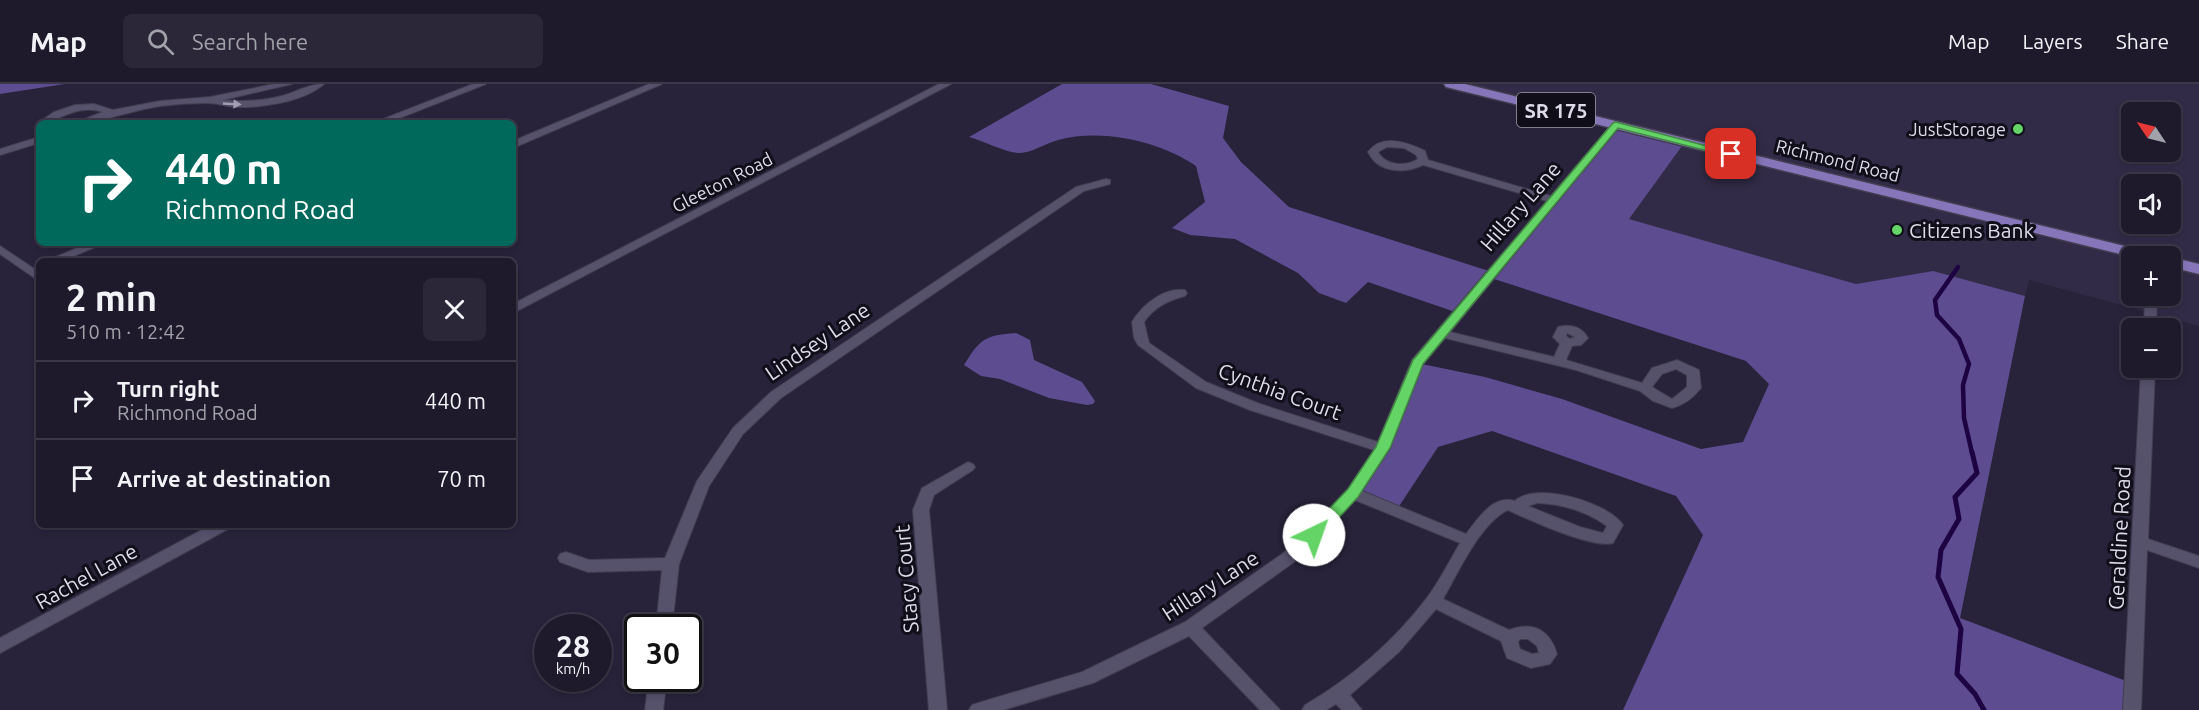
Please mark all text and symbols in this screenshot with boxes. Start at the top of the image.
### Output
search box [123,14,543,68]
icon: search [144,25,177,58]
text: Map [30,26,87,57]
text: Search here [192,29,308,54]
text: Map [1948,29,1989,53]
text: Layers [2022,29,2083,53]
text: Share [2116,29,2169,53]
road number: SR 175 [1517,93,1595,127]
one-way arrow [222,100,241,109]
north arrow [2121,102,2181,162]
map controls [2121,102,2181,378]
place label: JustStorage [1909,119,2006,139]
marker: JustStorage [2011,122,2025,136]
pin [1705,128,1756,179]
street label: Richmond Road [1774,135,1902,185]
icon: arrive [1714,137,1747,170]
icon: right [66,144,144,222]
text: 440 m [165,145,282,192]
street label: Gleeton Road [668,148,776,216]
street label: Hillary Lane [1475,157,1565,255]
button: sound [2121,174,2181,234]
text: Richmond Road [165,194,355,224]
place label: Citizens Bank [1909,218,2034,242]
marker: Citizens Bank [1890,223,1904,237]
button: + [2121,246,2181,306]
text: 2 min [66,277,157,318]
button: close [423,278,486,341]
street label: Lindsey Lane [760,297,874,385]
button: − [2121,318,2181,378]
text: 510 m · 12:42 [66,320,186,343]
street label: Cynthia Court [1215,358,1345,424]
text: Turn right [117,376,219,401]
icon: right [66,384,99,417]
text: 440 m [425,388,486,413]
text: Richmond Road [117,401,258,424]
icon: arrive [66,462,99,495]
text: Arrive at destination [117,466,331,491]
text: 70 m [437,466,486,491]
street label: Geraldine Road [2103,466,2135,610]
position arrow [1282,503,1346,567]
street label: Stacy Court [889,524,923,634]
street label: Rachel Lane [31,538,141,614]
street label: Hillary Lane [1157,545,1263,625]
speed limit sign: 30 [624,614,702,692]
text: 28 [556,629,590,663]
text: km/h [556,660,590,677]

